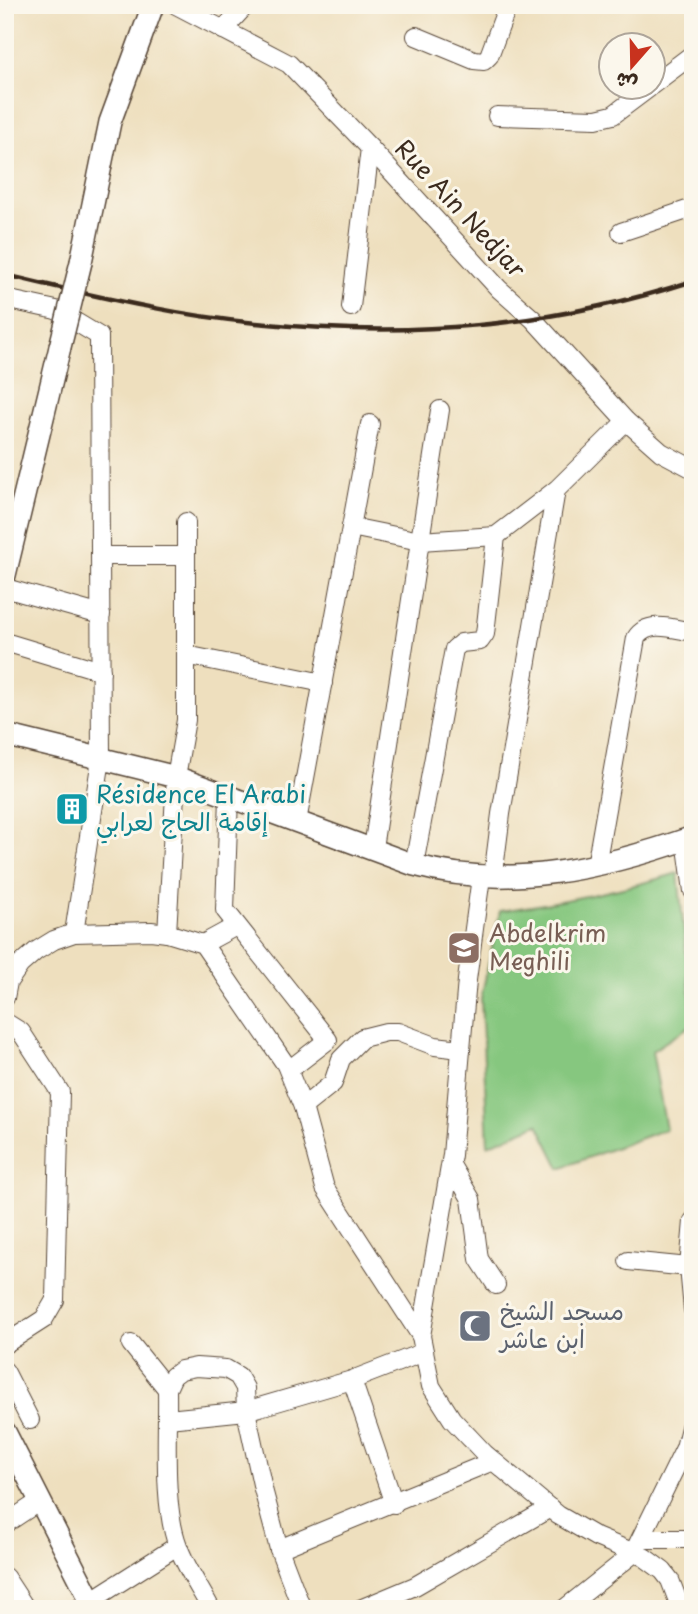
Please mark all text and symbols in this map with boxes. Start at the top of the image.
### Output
north arrow [596,32,666,102]
text: ش [611,66,640,100]
street label: Rue Ain Nedjar [388,130,536,285]
place label: Résidence El Arabi إقامة الحاج لعرابي [96,775,306,844]
building icon: Résidence El Arabi إقامة الحاج لعرابي [53,790,91,828]
place label: Abdelkrim Meghili [489,914,606,978]
school or university icon: Abdelkrim Meghili [445,929,483,967]
place label: مسجد الشيخ ابن عاشر [498,1292,624,1356]
mosque icon: مسجد الشيخ ابن عاشر [456,1307,494,1345]

